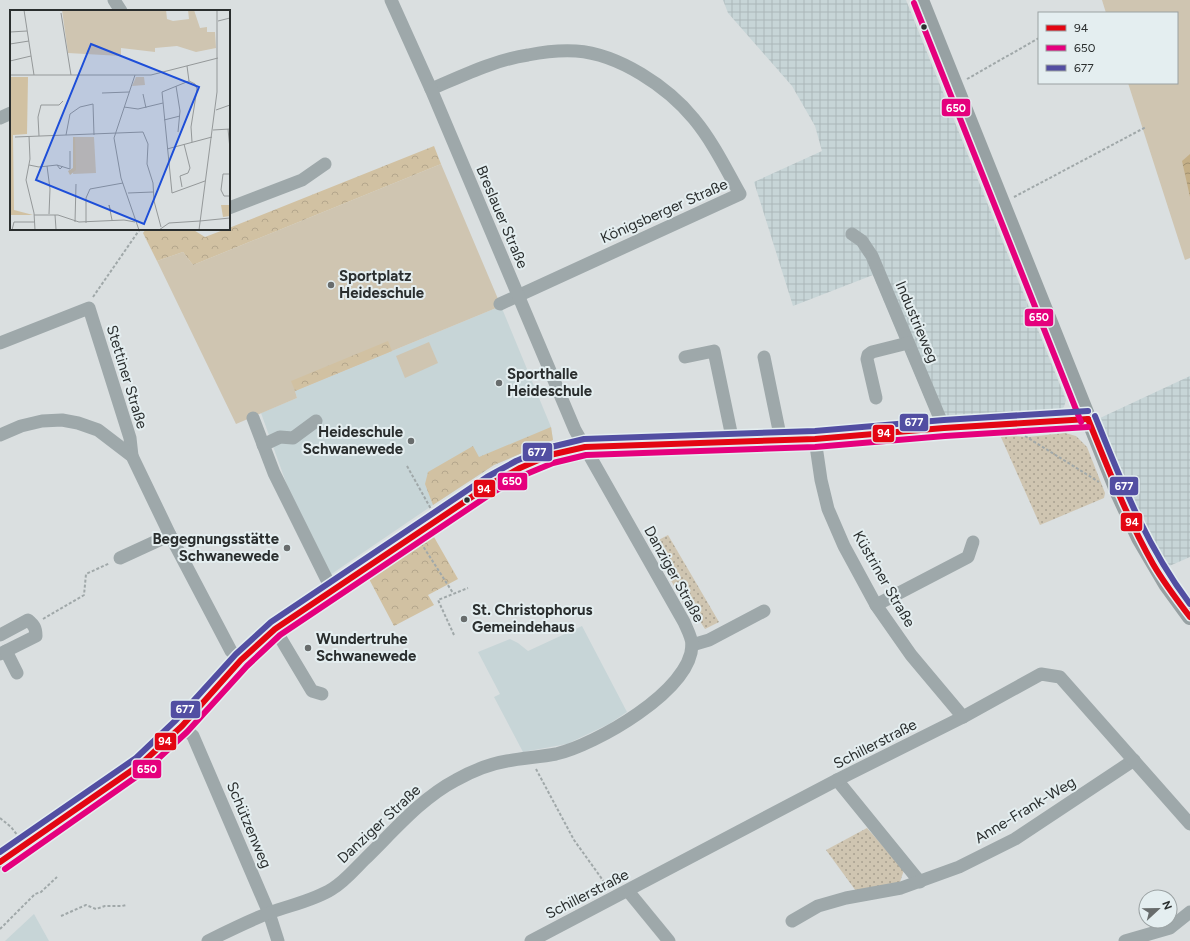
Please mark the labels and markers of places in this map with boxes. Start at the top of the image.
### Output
unlabelled marker [919,22,929,32]
place label: Sportplatz Heideschule [339,267,425,302]
marker: Sportplatz Heideschule [326,280,336,290]
place label: Sporthalle Heideschule [507,365,593,400]
marker: Sporthalle Heideschule [494,378,504,388]
place label: Heideschule Schwanewede [303,423,404,458]
marker: Heideschule Schwanewede [406,436,416,446]
unlabelled marker [462,495,472,505]
place label: Begegnungsstätte Schwanewede [152,530,280,565]
marker: Begegnungsstätte Schwanewede [282,543,292,553]
place label: St. Christophorus Gemeindehaus [472,601,593,636]
marker: St. Christophorus Gemeindehaus [459,614,469,624]
place label: Wundertruhe Schwanewede [316,630,417,665]
marker: Wundertruhe Schwanewede [303,643,313,653]

